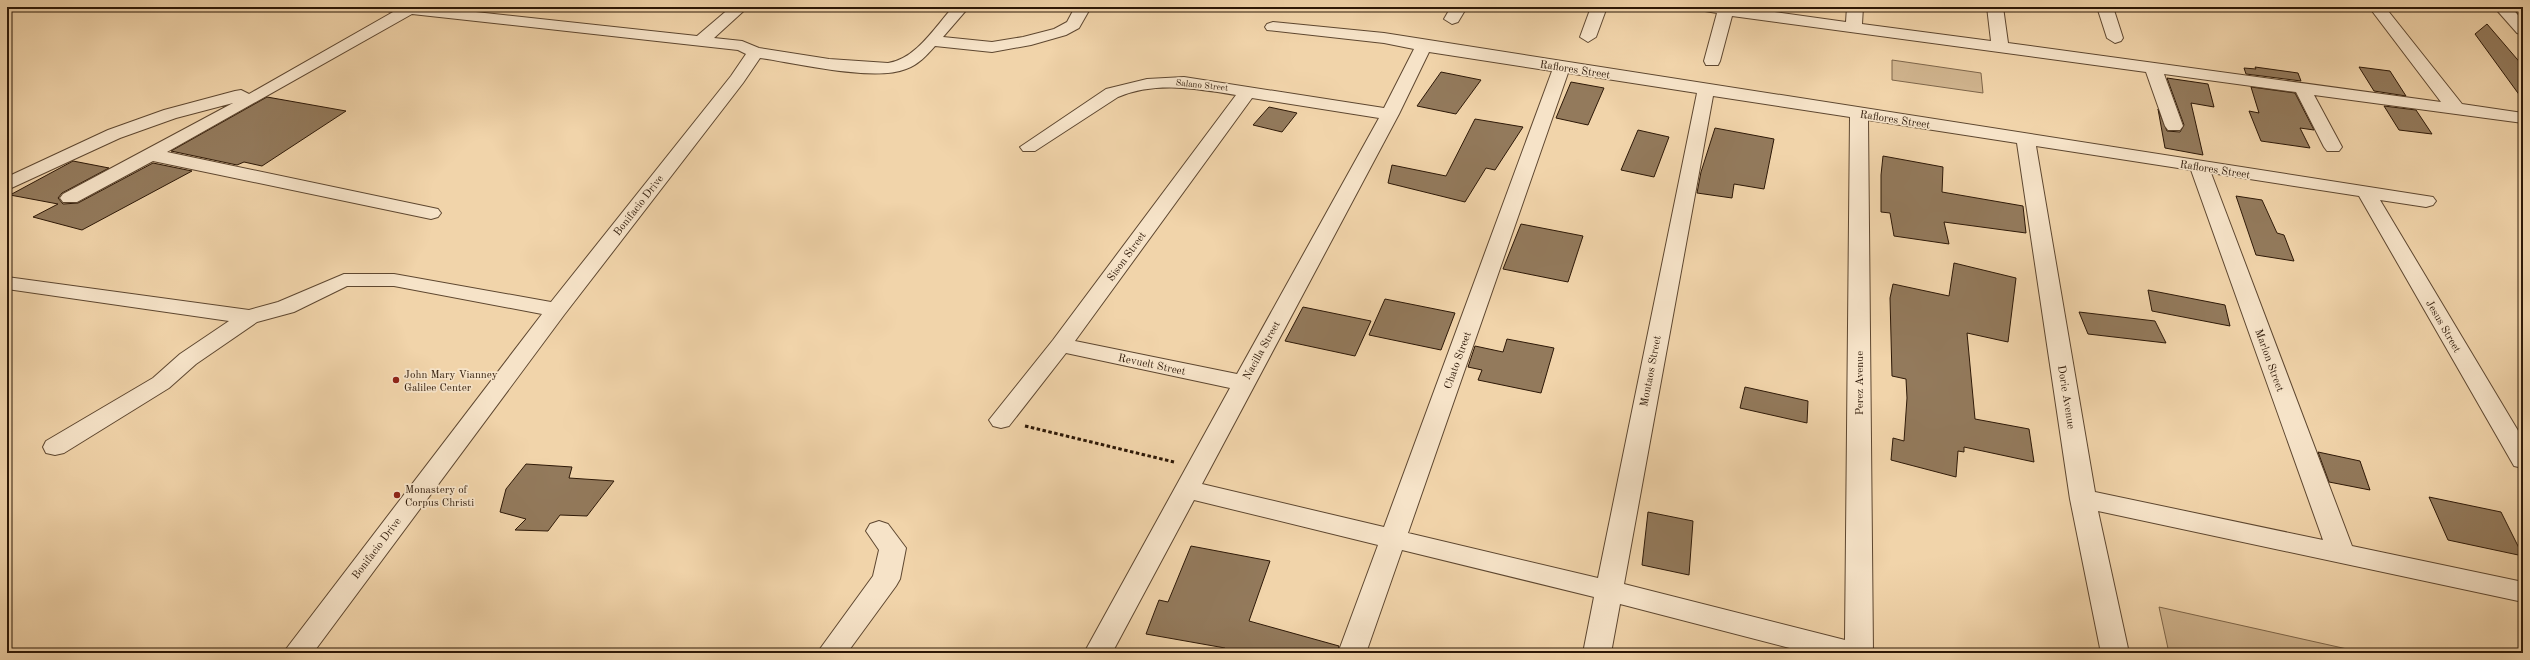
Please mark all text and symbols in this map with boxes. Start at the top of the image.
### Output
street label: Raflores Street [1539,59,1611,82]
street label: Salano Street [1175,78,1229,93]
street label: Raflores Street [1859,109,1931,132]
street label: Raflores Street [2179,159,2251,182]
street label: Bonifacio Drive [612,173,666,238]
street label: Sison Street [1106,230,1149,284]
street label: Jesus Street [2423,299,2462,355]
street label: Nacilla Street [1242,319,1283,382]
street label: Marlon Street [2252,328,2285,393]
street label: Chato Street [1443,330,1474,391]
street label: Montaos Street [1639,335,1664,408]
street label: Perez Avenue [1855,351,1866,415]
street label: Revuelt Street [1117,353,1187,378]
street label: Dorie Avenue [2055,364,2076,430]
place label: John Mary Vianney Galilee Center [404,370,498,394]
marker: John Mary Vianney Galilee Center [391,375,401,385]
place label: Monastery of Corpus Christi [405,485,474,509]
marker: Monastery of Corpus Christi [392,490,402,500]
street label: Bonifacio Drive [351,516,404,582]

